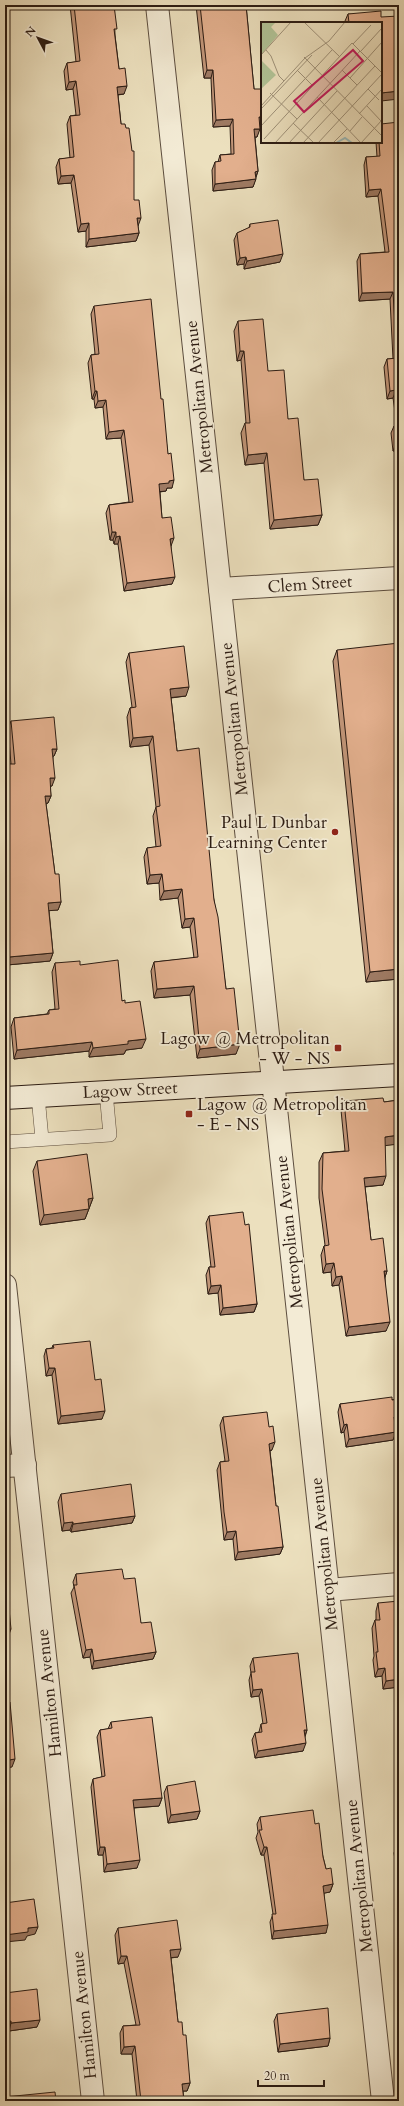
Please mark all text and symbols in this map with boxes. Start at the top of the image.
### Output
north arrow [18,18,58,58]
inset map [261,22,382,143]
text: N [22,23,40,40]
street label: Metropolitan Avenue [180,319,218,475]
street label: Clem Street [267,570,354,598]
street label: Metropolitan Avenue [215,641,253,797]
place label: Paul L Dunbar Learning Center [208,811,328,854]
marker: Paul L Dunbar Learning Center [330,827,340,837]
place label: Lagow @ Metropolitan - W - NS [160,1027,330,1070]
marker: Lagow @ Metropolitan - W - NS [333,1043,343,1053]
street label: Lagow Street [82,1076,179,1104]
place label: Lagow @ Metropolitan - E - NS [197,1093,367,1136]
marker: Lagow @ Metropolitan - E - NS [184,1109,194,1119]
street label: Metropolitan Avenue [270,1154,308,1310]
street label: Metropolitan Avenue [305,1476,343,1632]
street label: Hamilton Avenue [31,1628,67,1758]
street label: Metropolitan Avenue [340,1798,378,1954]
street label: Hamilton Avenue [66,1950,102,2080]
scale bar [258,2062,324,2088]
text: 20 m [264,2068,291,2084]

